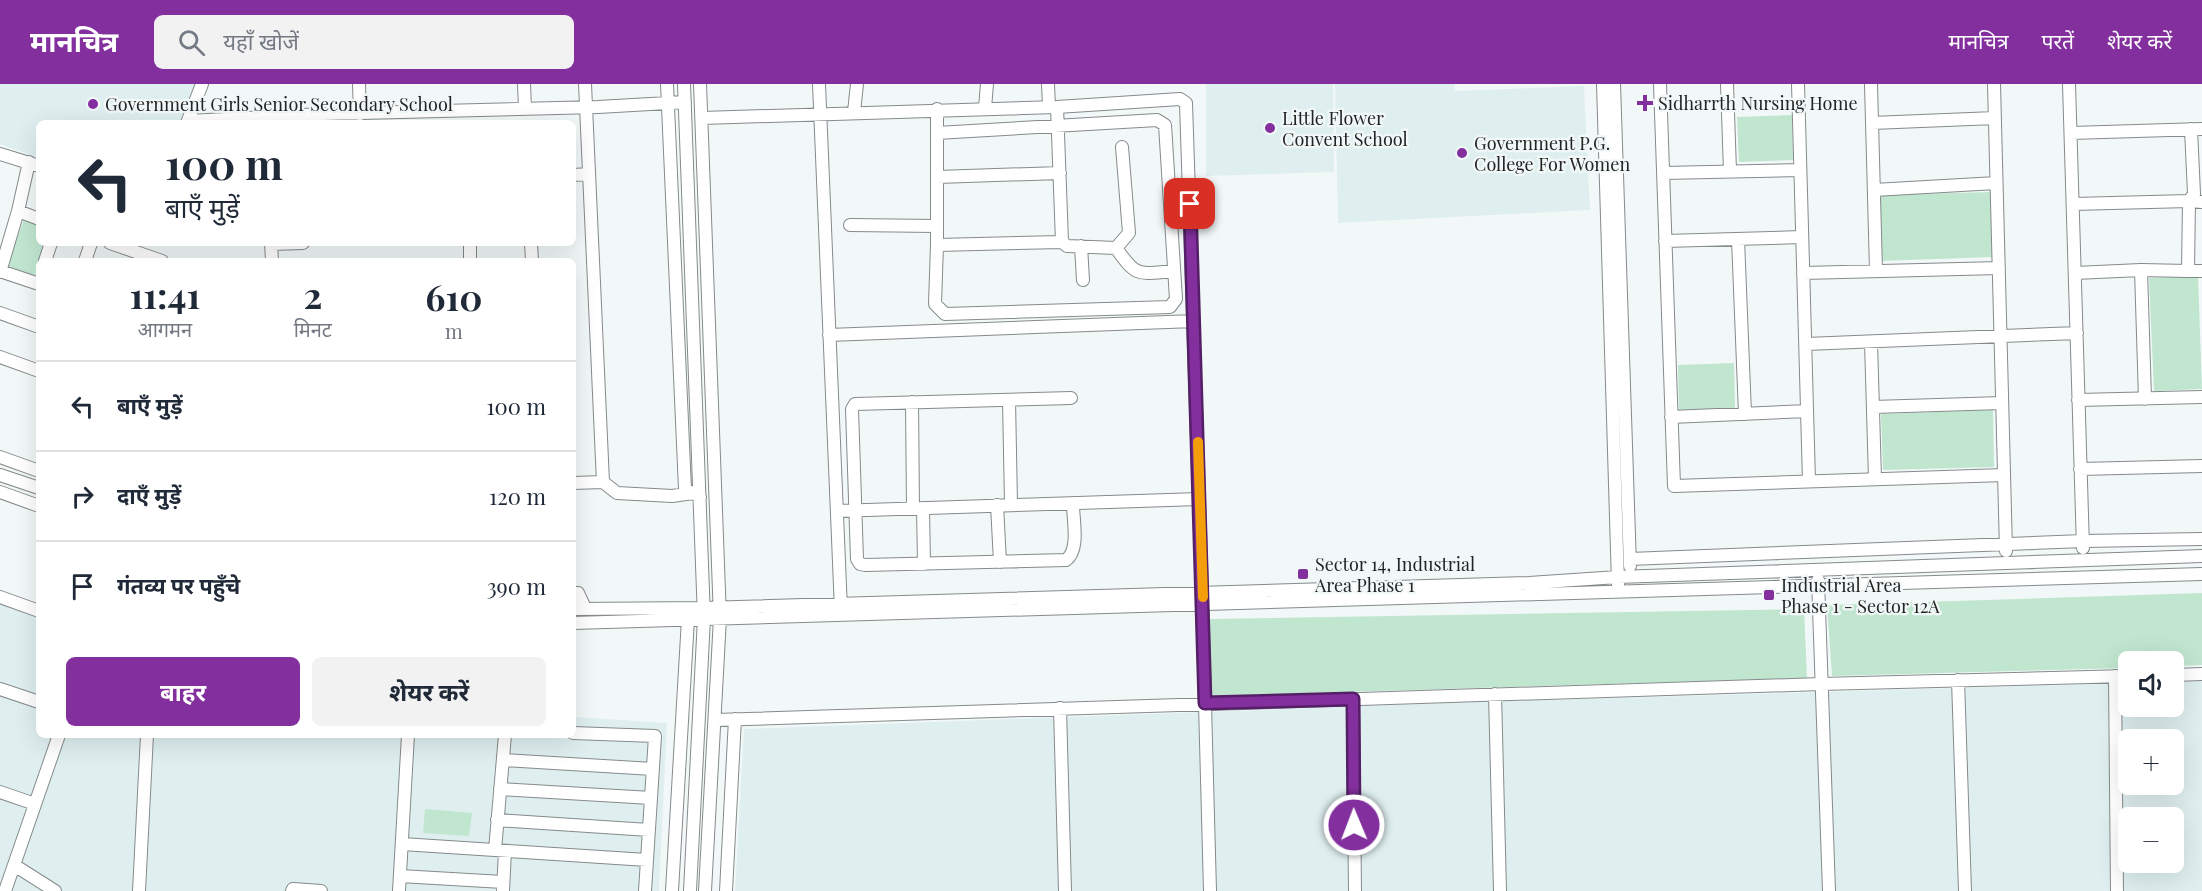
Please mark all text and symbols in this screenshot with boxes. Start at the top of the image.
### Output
search box [154,15,574,69]
text: मानचित्र [30,22,118,59]
icon: search [175,26,208,59]
text: यहाँ खोजें [223,26,299,56]
text: मानचित्र [1948,26,2009,54]
text: परतें [2042,26,2074,54]
text: शेयर करें [2107,26,2172,54]
place label: Sidharrth Nursing Home [1658,91,1858,115]
place label: Government Girls Senior Secondary School [105,92,453,116]
marker: Sidharrth Nursing Home [1636,94,1654,112]
marker: Government Girls Senior Secondary School [86,97,100,111]
place label: Little Flower Convent School [1282,106,1408,151]
marker: Little Flower Convent School [1263,121,1277,135]
place label: Government P.G. College For Women [1474,131,1630,176]
text: 100 m [165,135,283,191]
icon: left [66,144,144,222]
marker: Government P.G. College For Women [1455,146,1469,160]
pin [1164,178,1215,229]
icon: arrive [1173,187,1206,220]
text: बाएँ मुड़ें [165,189,240,225]
text: 11:41 [129,270,200,318]
text: 2 [303,270,322,318]
text: 610 [425,272,483,320]
text: आगमन [137,315,192,342]
text: मिनट [294,315,332,342]
text: m [445,317,463,344]
icon: left [66,390,99,423]
text: बाएँ मुड़ें [117,390,182,420]
text: 100 m [486,391,546,421]
icon: right [66,480,99,513]
text: दाएँ मुड़ें [117,480,181,510]
text: 120 m [489,481,546,511]
place label: Sector 14, Industrial Area Phase 1 [1314,552,1475,597]
marker: Sector 14, Industrial Area Phase 1 [1296,567,1310,581]
icon: arrive [66,570,99,603]
text: गंतव्य पर पहुँचे [117,570,240,600]
text: 390 m [487,571,546,601]
place label: Industrial Area Phase 1 - Sector 12A [1781,573,1940,618]
marker: Industrial Area Phase 1 - Sector 12A [1762,588,1776,602]
map controls [2118,651,2184,873]
button: sound [2118,651,2184,717]
button: बाहर [66,657,300,726]
button: शेयर करें [312,657,546,726]
button: + [2118,729,2184,795]
position arrow [1322,793,1386,857]
button: − [2118,807,2184,873]

